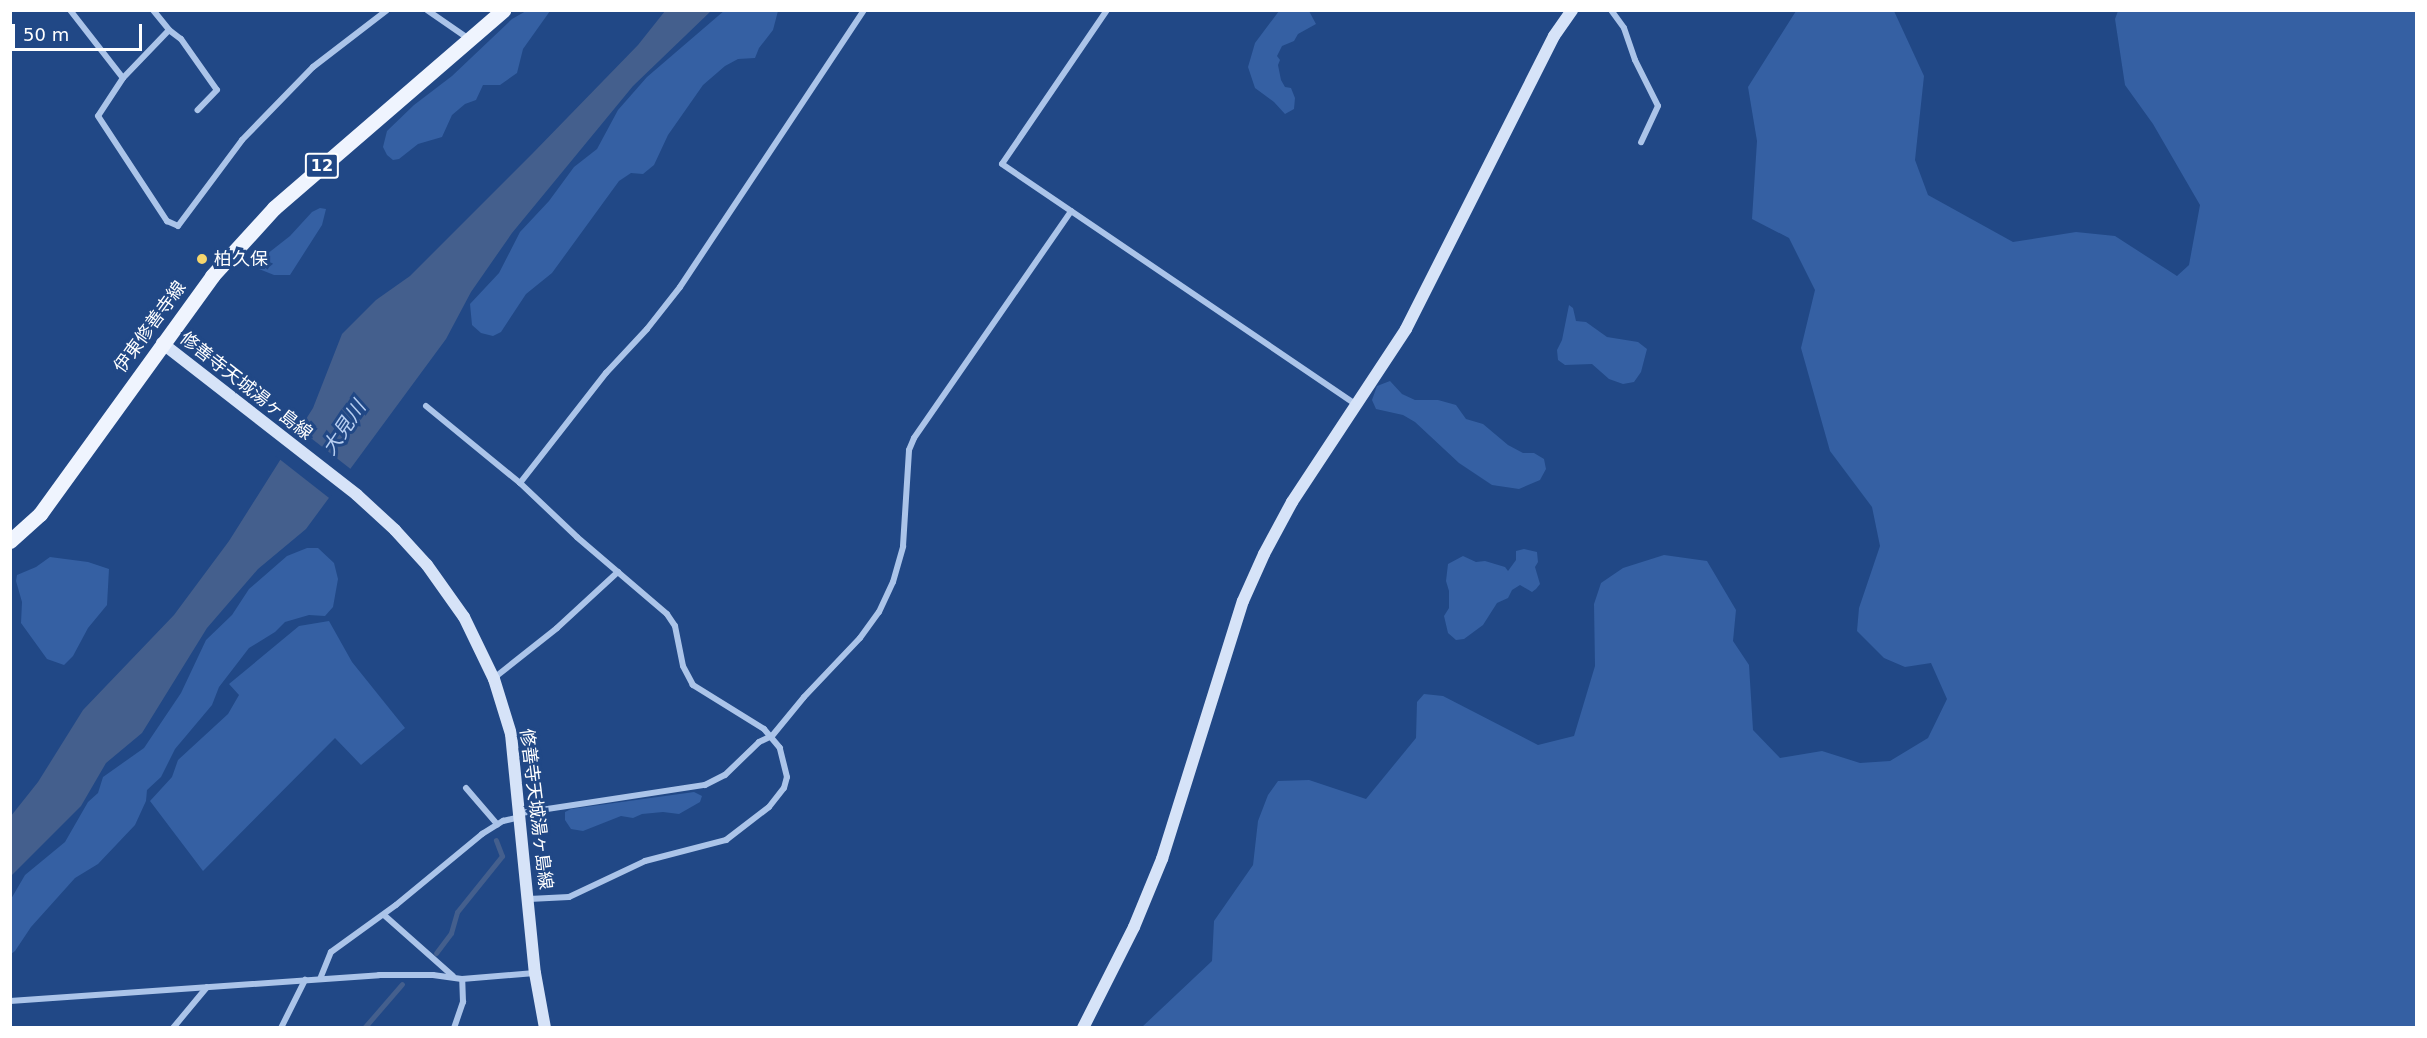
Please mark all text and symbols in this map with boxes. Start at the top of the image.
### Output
scale bar [15,12,146,50]
text: 50 m [23,24,69,45]
road number: 12 [304,153,340,179]
place label: 柏久保 [214,248,268,270]
marker: 柏久保 [195,252,209,266]
street label: 伊東修善寺線 [110,277,190,377]
street label: 修善寺天城湯ヶ島線 [176,328,316,444]
water label: 大見川 [317,396,371,460]
street label: 修善寺天城湯ヶ島線 [515,727,557,891]

